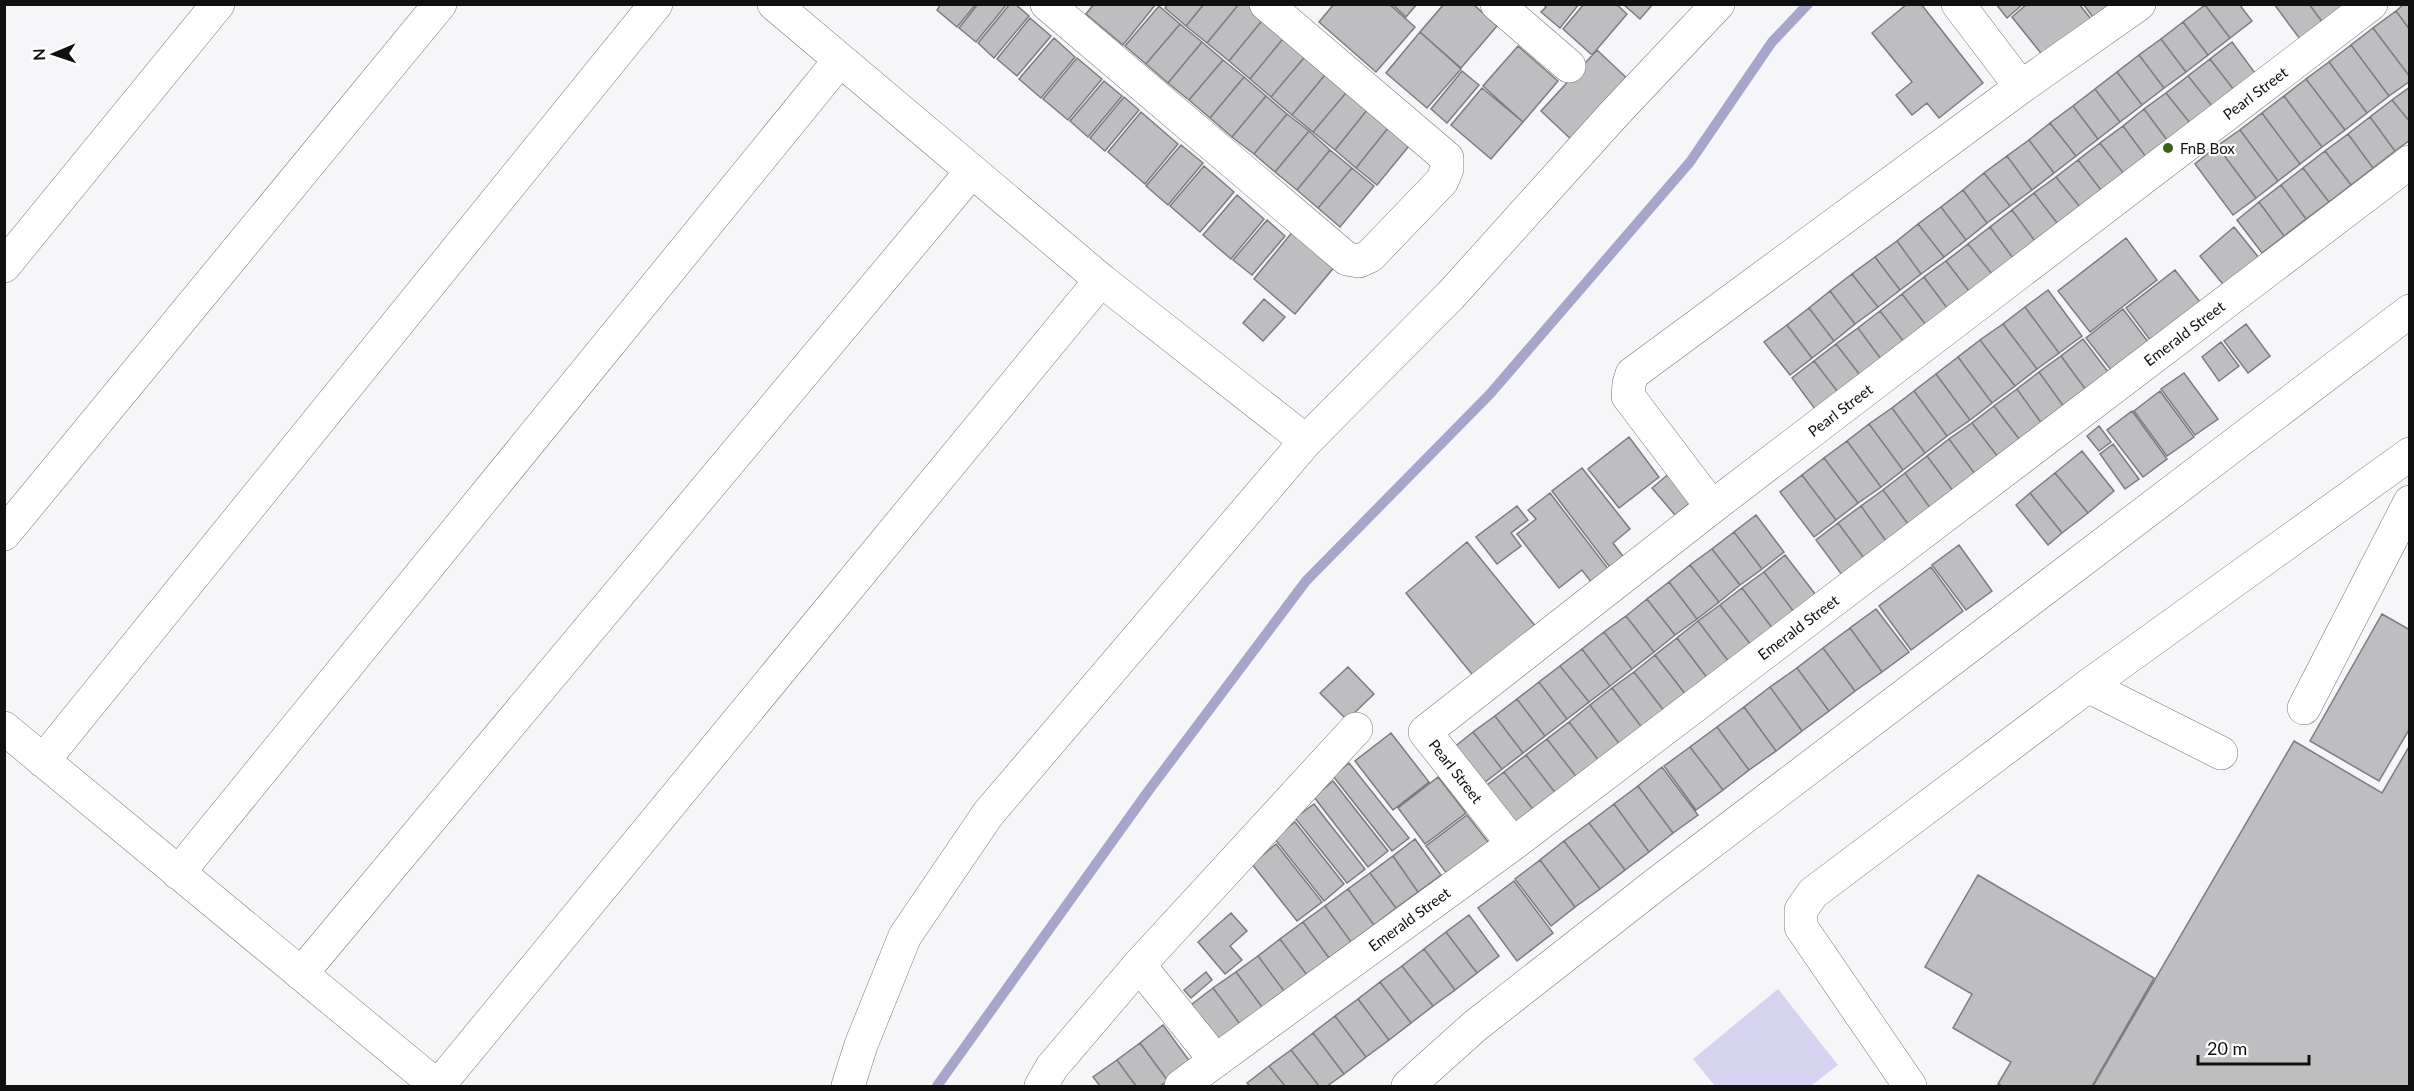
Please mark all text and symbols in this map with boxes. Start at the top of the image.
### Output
north arrow [24,24,84,84]
text: N [29,48,48,61]
street label: Pearl Street [2219,62,2291,123]
place label: FnB Box [2180,139,2235,157]
marker: FnB Box [2161,141,2175,155]
street label: Emerald Street [2140,296,2229,369]
street label: Pearl Street [1804,379,1876,440]
street label: Emerald Street [1754,590,1843,663]
street label: Pearl Street [1425,735,1487,807]
street label: Emerald Street [1365,883,1454,955]
scale bar [2198,1028,2309,1066]
text: 20 m [2207,1037,2247,1059]

